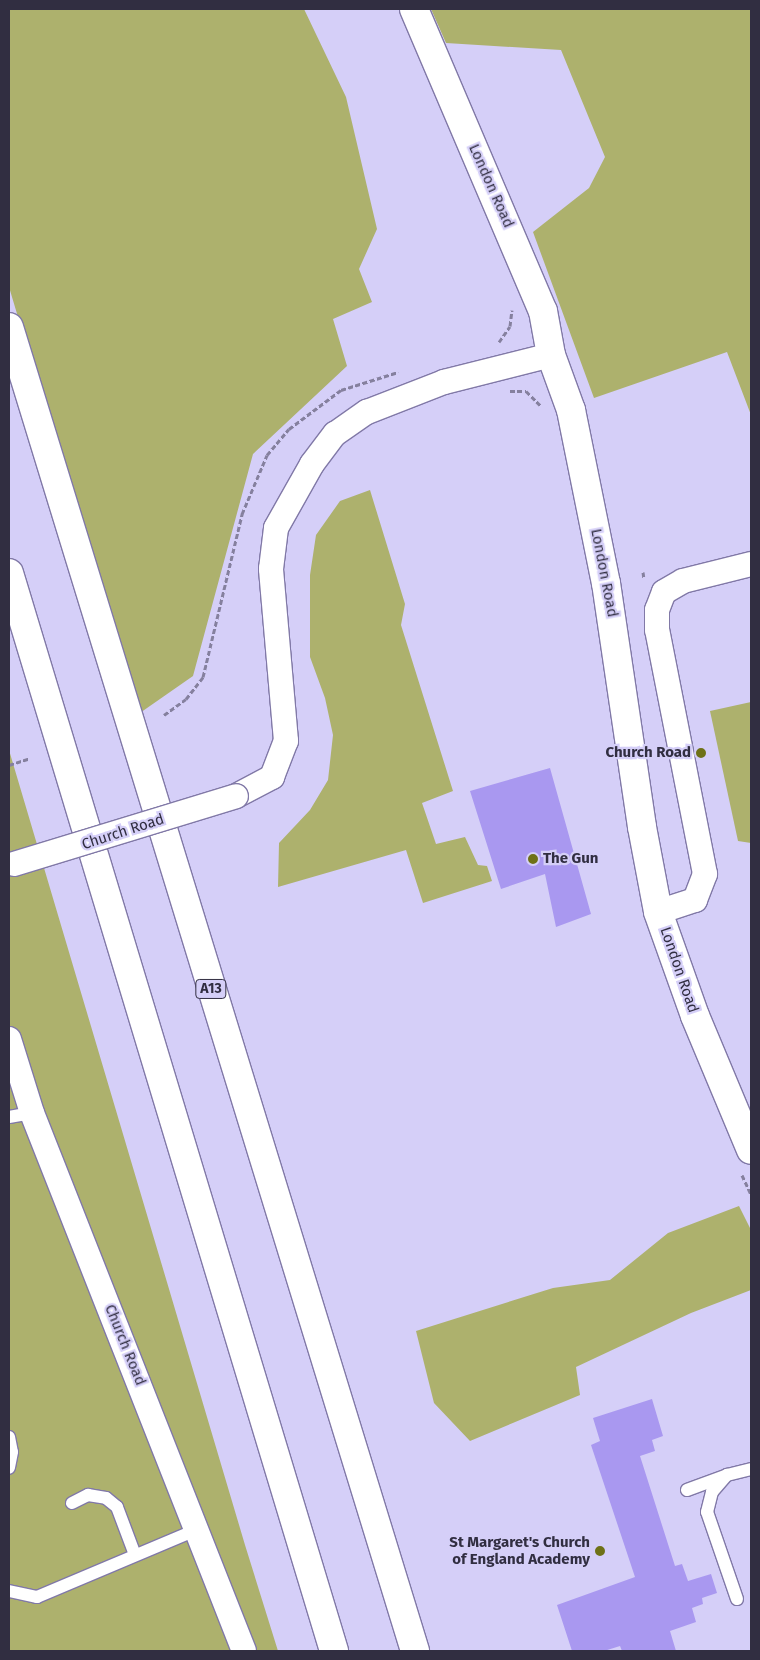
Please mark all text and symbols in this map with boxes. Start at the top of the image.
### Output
street label: London Road [465,141,517,231]
street label: London Road [587,527,621,619]
place label: Church Road [605,744,691,762]
marker: Church Road [695,747,707,759]
street label: Church Road [79,810,167,854]
place label: The Gun [543,850,598,868]
marker: The Gun [527,853,539,865]
street label: London Road [656,925,702,1015]
road number: A13 [195,978,227,1001]
street label: Church Road [101,1302,149,1388]
place label: St Margaret's Church of England Academy [449,1533,590,1568]
marker: St Margaret's Church of England Academy [594,1545,606,1557]

